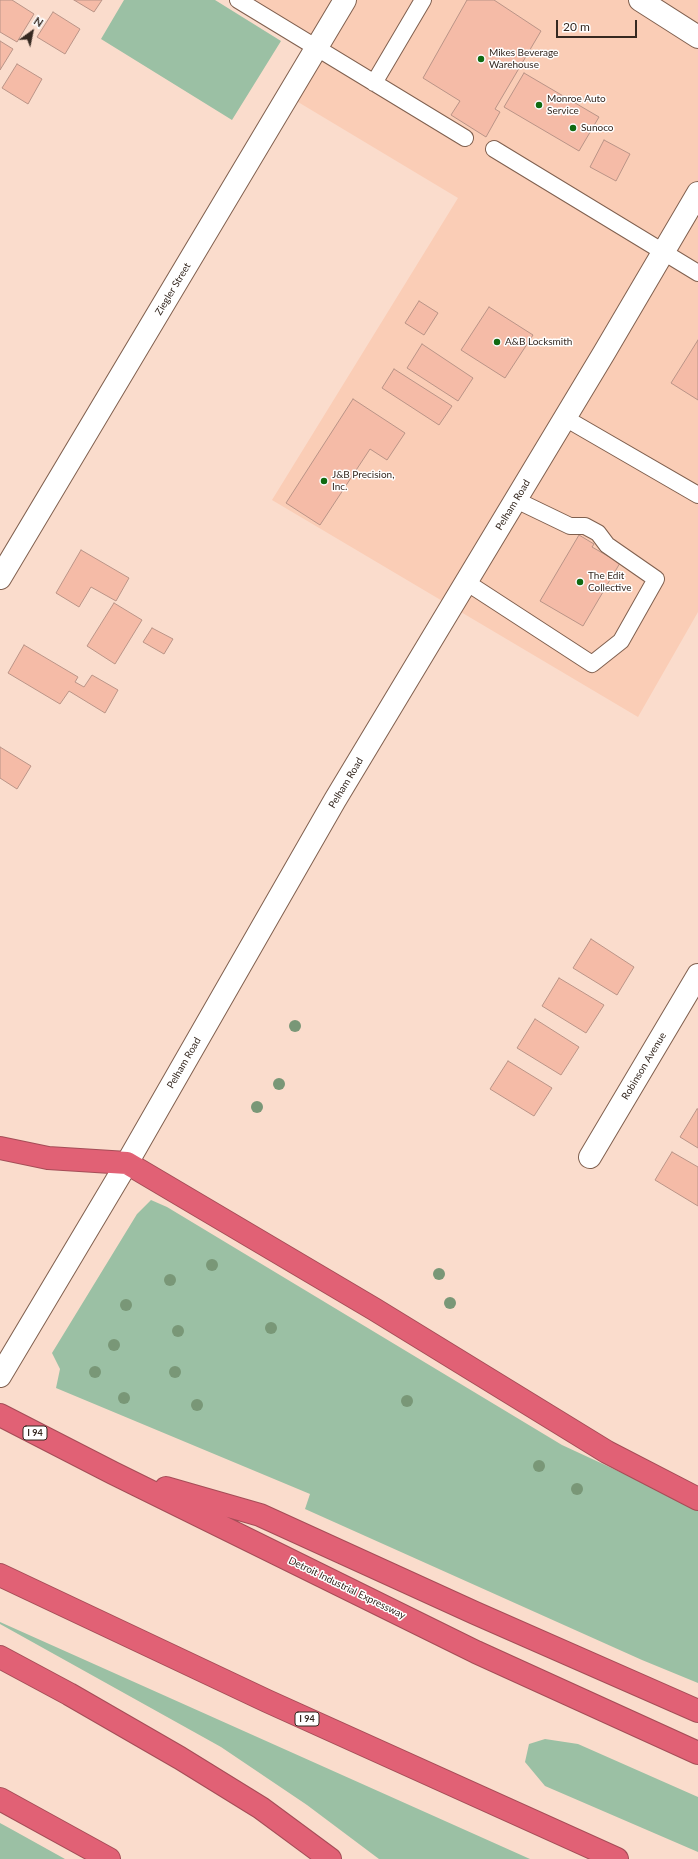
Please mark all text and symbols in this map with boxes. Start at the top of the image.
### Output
north arrow [12,12,52,52]
scale bar [558,12,639,38]
text: N [32,14,46,29]
text: 20 m [563,19,590,34]
place label: Mikes Beverage Warehouse [489,47,558,70]
marker: Mikes Beverage Warehouse [476,54,486,64]
place label: Monroe Auto Service [547,93,606,116]
marker: Monroe Auto Service [534,100,544,110]
place label: Sunoco [581,122,614,134]
marker: Sunoco [568,123,578,133]
street label: Ziegler Street [153,261,193,317]
place label: A&B Locksmith [505,336,572,348]
marker: A&B Locksmith [492,337,502,347]
place label: J&B Precision, Inc. [332,469,394,492]
marker: J&B Precision, Inc. [319,476,329,486]
street label: Pelham Road [493,478,533,532]
place label: The Edit Collective [588,570,631,594]
marker: The Edit Collective [575,577,585,587]
street label: Pelham Road [326,756,366,810]
street label: Robinson Avenue [619,1030,669,1102]
street label: Pelham Road [165,1035,203,1091]
road number: I 94 [23,1426,47,1440]
street label: Detroit Industrial Expressway [286,1554,408,1622]
road number: I 94 [295,1712,319,1726]

